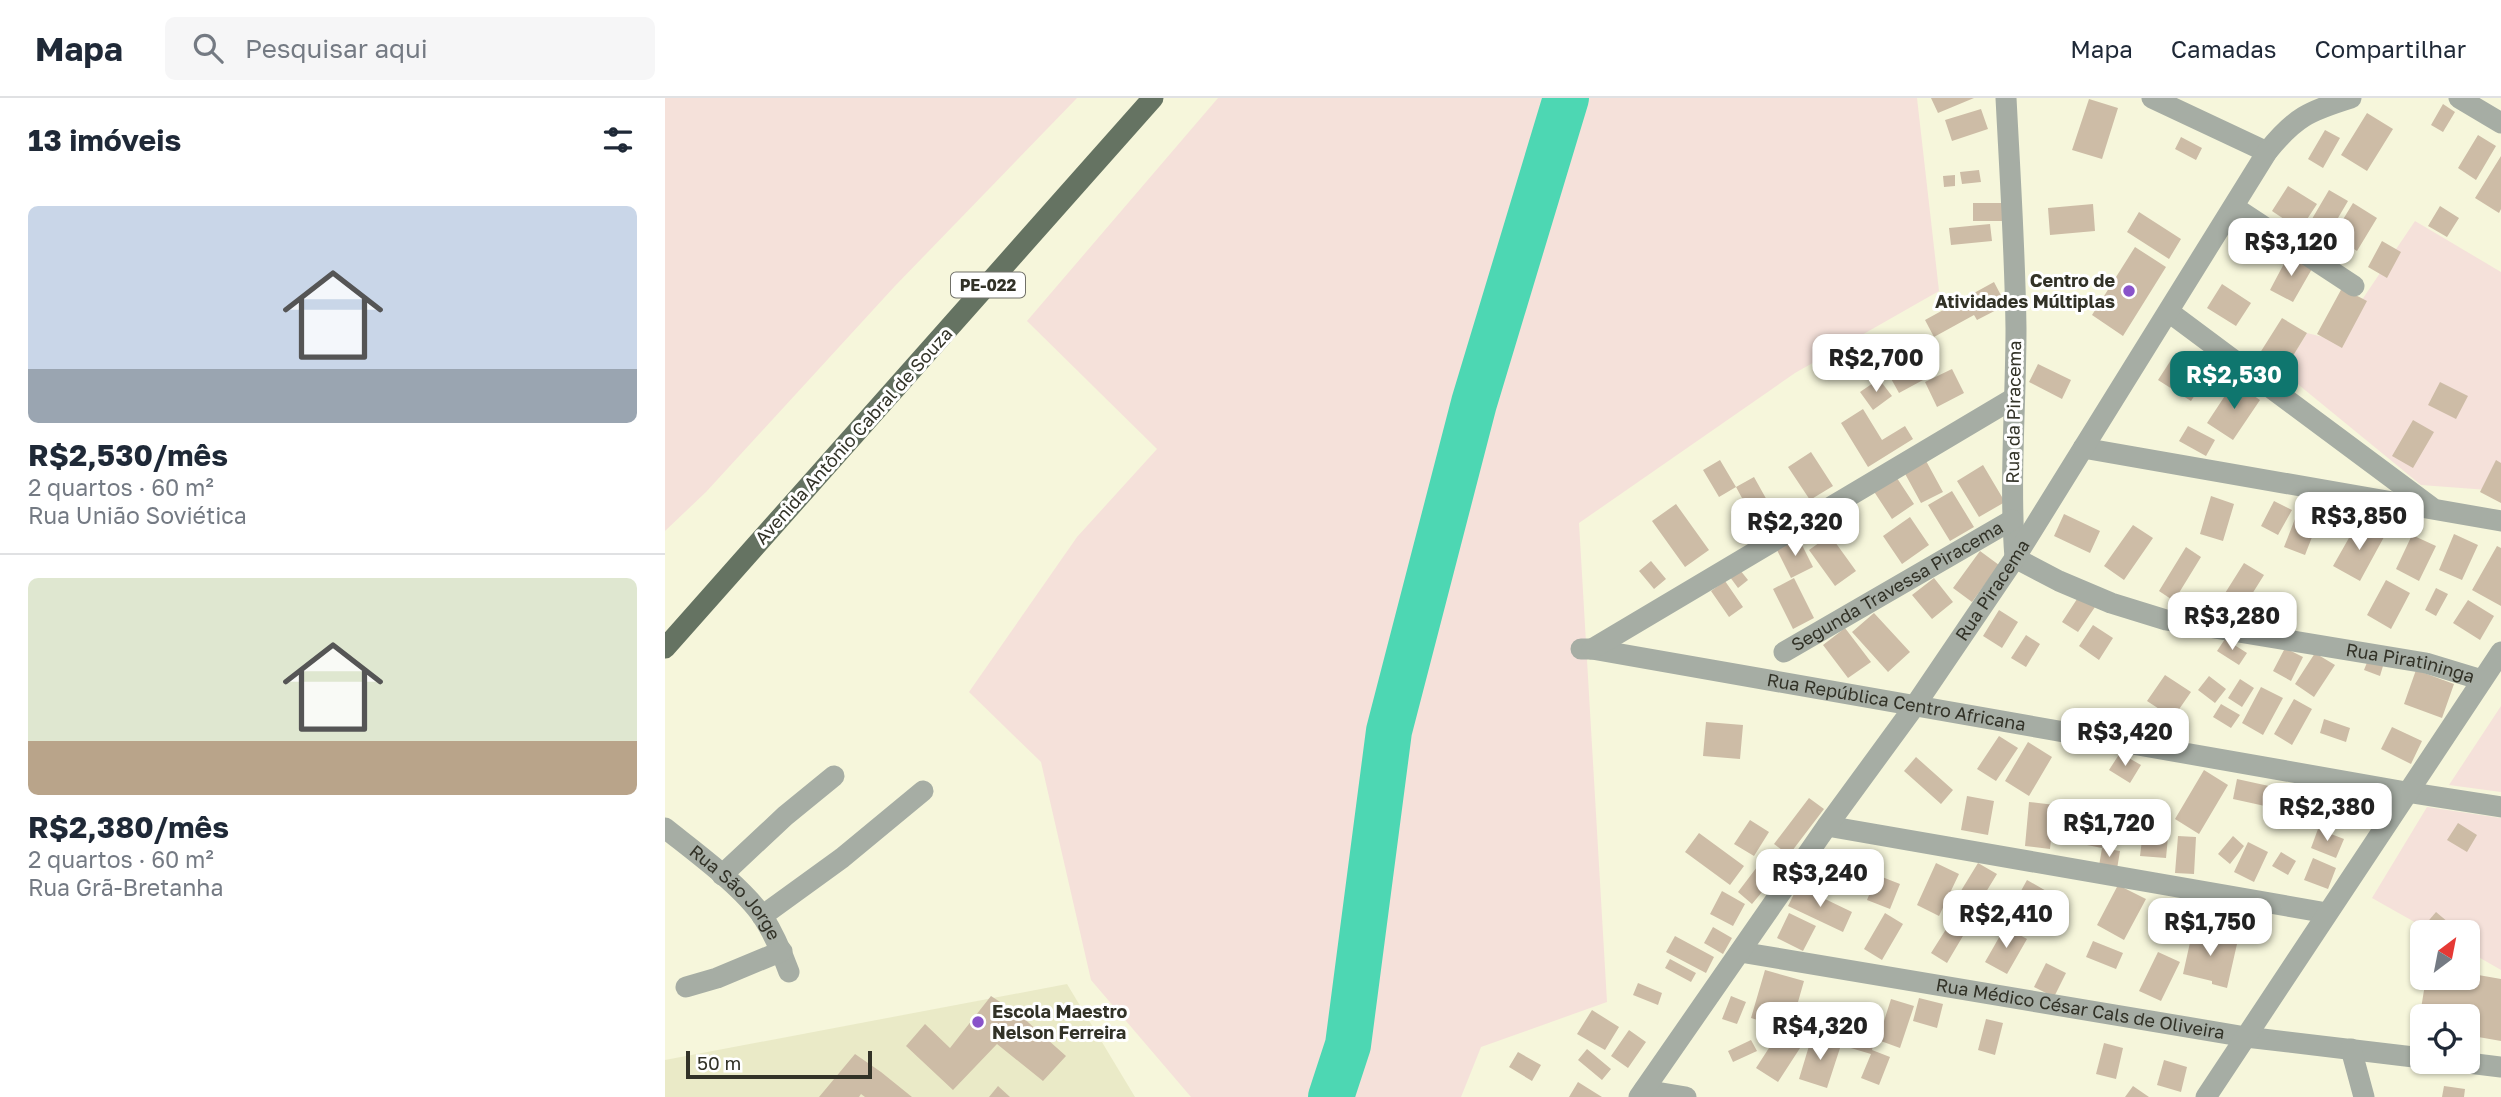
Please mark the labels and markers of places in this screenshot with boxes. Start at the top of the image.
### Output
pin: R$3,120 [2226,218,2356,278]
place label: Centro de Atividades Múltiplas [1935,269,2115,312]
marker: Centro de Atividades Múltiplas [2121,283,2137,299]
pin: R$2,700 [1811,334,1941,394]
pin: R$2,530 [2169,352,2299,411]
pin: R$3,850 [2294,492,2424,552]
pin: R$2,320 [1730,498,1860,558]
pin: R$3,280 [2167,592,2297,652]
pin: R$3,420 [2060,708,2190,768]
pin: R$2,380 [2262,784,2392,843]
pin: R$1,720 [2044,800,2174,859]
pin: R$3,240 [1755,850,1885,909]
pin: R$2,410 [1941,890,2071,950]
pin: R$1,750 [2145,898,2275,958]
place label: Escola Maestro Nelson Ferreira [992,1000,1127,1043]
pin: R$4,320 [1755,1002,1885,1062]
marker: Escola Maestro Nelson Ferreira [970,1014,986,1030]

